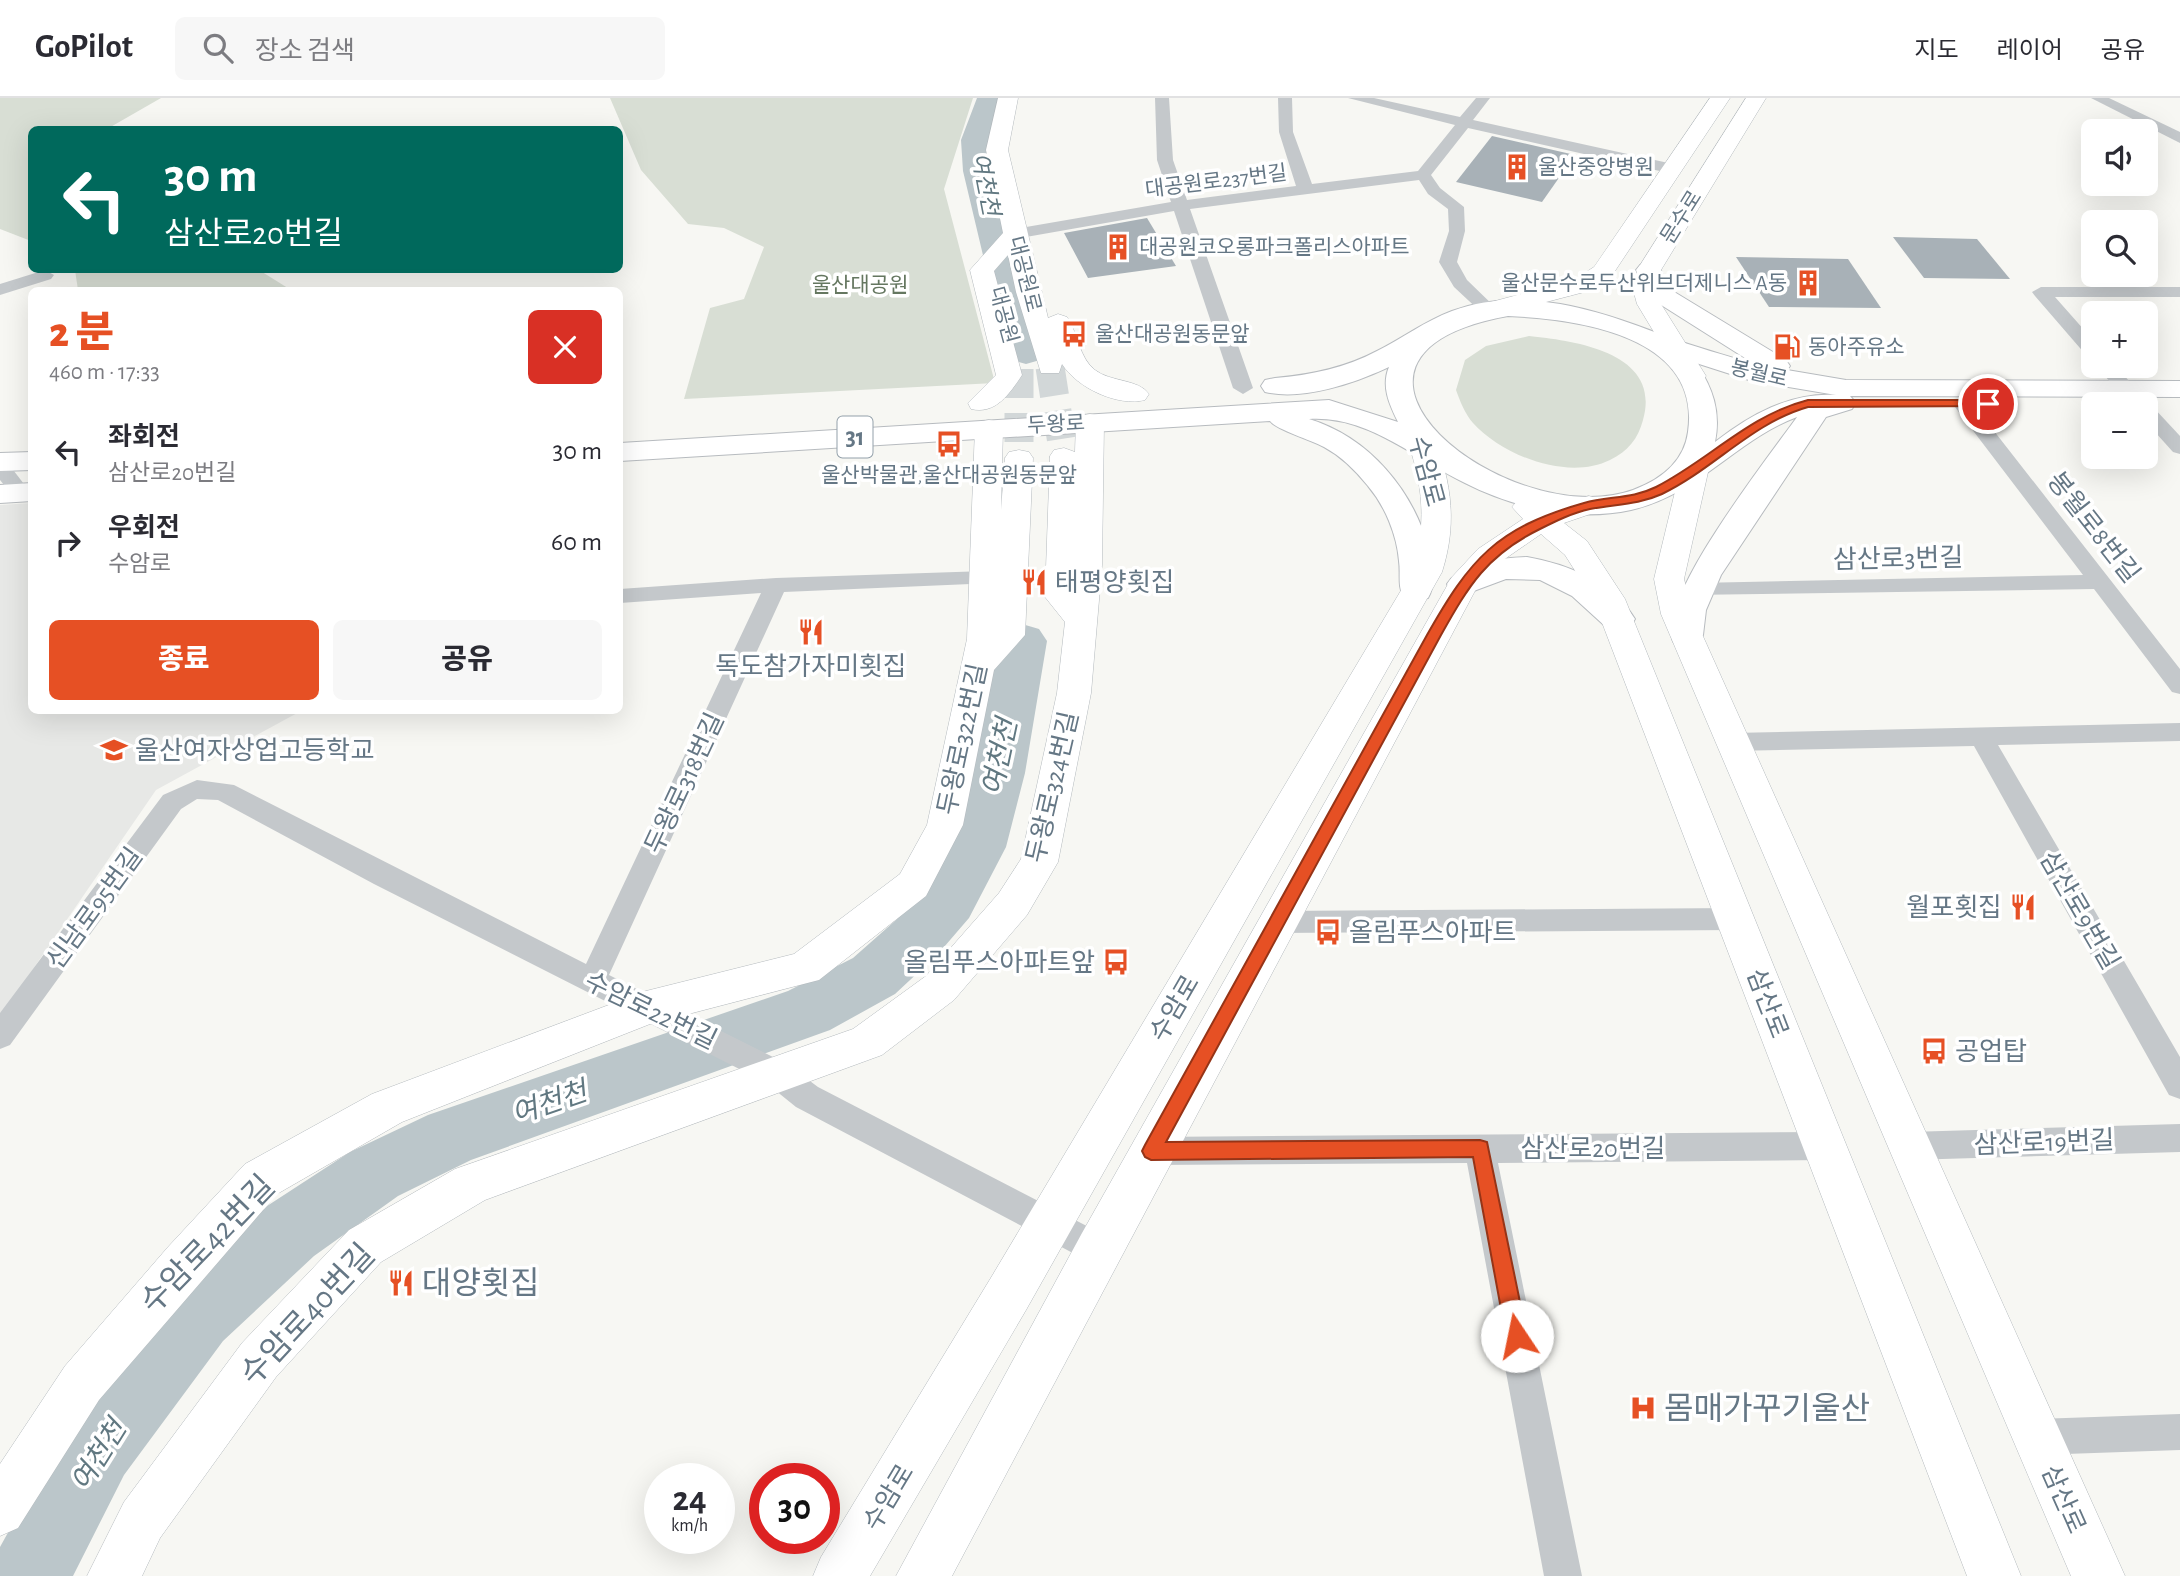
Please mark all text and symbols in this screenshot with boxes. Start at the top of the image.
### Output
search box [175,17,665,80]
icon: search [199,29,237,67]
text: GoPilot [35,31,133,64]
text: 장소 검색 [255,38,355,64]
text: 지도 [1914,39,1959,63]
text: 레이어 [1997,39,2063,63]
text: 공유 [2101,39,2145,63]
map controls [2081,119,2158,469]
button: sound [2081,119,2158,196]
water label: 여천천 [967,151,1004,220]
text: 30 m [164,152,258,201]
building icon: 울산중앙병원 [1502,152,1532,182]
icon: left [49,154,140,245]
place label: 울산중앙병원 [1538,156,1654,178]
street label: 대공원로237번길 [1144,161,1288,201]
street label: 문수로 [1657,187,1706,247]
button: search [2081,210,2158,287]
text: 삼산로20번길 [164,218,343,250]
building icon: 대공원코오롱파크폴리스아파트 [1103,232,1133,262]
street label: 대공원로 [1003,233,1047,315]
place label: 대공원코오롱파크폴리스아파트 [1139,236,1409,258]
building icon: 울산문수로두산위브더제니스 A동 [1793,268,1823,298]
place label: 울산문수로두산위브더제니스 A동 [1501,272,1787,294]
park label: 울산대공원 [812,274,908,296]
street label: 대공원 [984,284,1024,346]
button: + [2081,301,2158,378]
button: close [528,310,602,384]
text: 2 분 [49,312,114,354]
bus stop icon: 울산대공원동문앞 [1059,319,1089,349]
place label: 울산대공원동문앞 [1095,323,1250,345]
fuel station icon: 동아주유소 [1772,332,1802,362]
place label: 동아주유소 [1808,336,1905,358]
street label: 봉월로 [1728,356,1790,390]
text: 460 m · 17:33 [49,361,160,384]
pin [1958,374,2018,434]
icon: arrive [1969,385,2007,423]
button: − [2081,392,2158,469]
street label: 두왕로 [1026,411,1086,437]
road number: 31 [838,416,872,458]
text: 좌회전 [108,424,180,450]
bus stop icon: 울산박물관,울산대공원동문앞 [934,429,964,459]
icon: left [49,433,87,471]
street label: 수암로 [1404,433,1449,509]
text: 30 m [552,438,602,464]
text: 삼산로20번길 [108,462,236,485]
place label: 울산박물관,울산대공원동문앞 [821,464,1077,486]
street label: 봉월로8번길 [2042,467,2145,588]
text: 우회전 [108,515,180,541]
icon: right [49,524,87,562]
text: 60 m [551,529,602,555]
street label: 삼산로3번길 [1833,544,1963,573]
text: 수암로 [108,553,171,576]
restaurant icon: 태평양횟집 [1019,567,1049,597]
place label: 태평양횟집 [1055,569,1175,596]
restaurant icon: 독도참가자미횟집 [796,617,826,647]
button: 종료 [49,620,319,700]
button: 공유 [333,620,602,700]
place label: 독도참가자미횟집 [715,653,907,680]
street label: 두왕로322번길 [933,661,992,817]
street label: 두왕로318번길 [640,709,729,858]
street label: 두왕로324번길 [1022,709,1083,865]
water label: 여천천 [977,713,1023,798]
school or university icon: 울산여자상업고등학교 [99,735,129,765]
place label: 울산여자상업고등학교 [135,737,374,764]
street label: 신남로95번길 [42,843,147,974]
street label: 삼산로9번길 [2035,846,2124,974]
restaurant icon: 월포횟집 [2008,892,2038,922]
place label: 월포횟집 [1906,894,2002,921]
bus stop icon: 올림푸스아파트 [1313,917,1343,947]
place label: 올림푸스아파트 [1349,919,1516,946]
bus stop icon: 올림푸스아파트앞 [1101,947,1131,977]
place label: 올림푸스아파트앞 [904,949,1095,976]
street label: 삼산로 [1742,965,1793,1042]
street label: 수암로22번길 [580,967,721,1054]
street label: 수암로 [1145,970,1204,1046]
bus stop icon: 공업탑 [1919,1036,1949,1066]
place label: 공업탑 [1955,1038,2027,1065]
water label: 여천천 [508,1075,594,1130]
street label: 삼산로19번길 [1973,1127,2115,1158]
street label: 삼산로20번길 [1520,1135,1666,1162]
street label: 수암로42번길 [134,1169,281,1320]
street label: 수암로40번길 [234,1237,381,1391]
place label: 대양횟집 [422,1267,540,1300]
restaurant icon: 대양횟집 [386,1268,416,1298]
position arrow [1480,1299,1554,1373]
place label: 몸매가꾸기울산 [1664,1392,1870,1425]
hospital icon: 몸매가꾸기울산 [1628,1393,1658,1423]
water label: 여천천 [66,1412,134,1496]
street label: 수암로 [858,1460,918,1535]
street label: 삼산로 [2037,1461,2090,1537]
speed limit sign: 30 [749,1463,840,1554]
text: 24 [672,1482,707,1517]
text: km/h [671,1517,708,1535]

